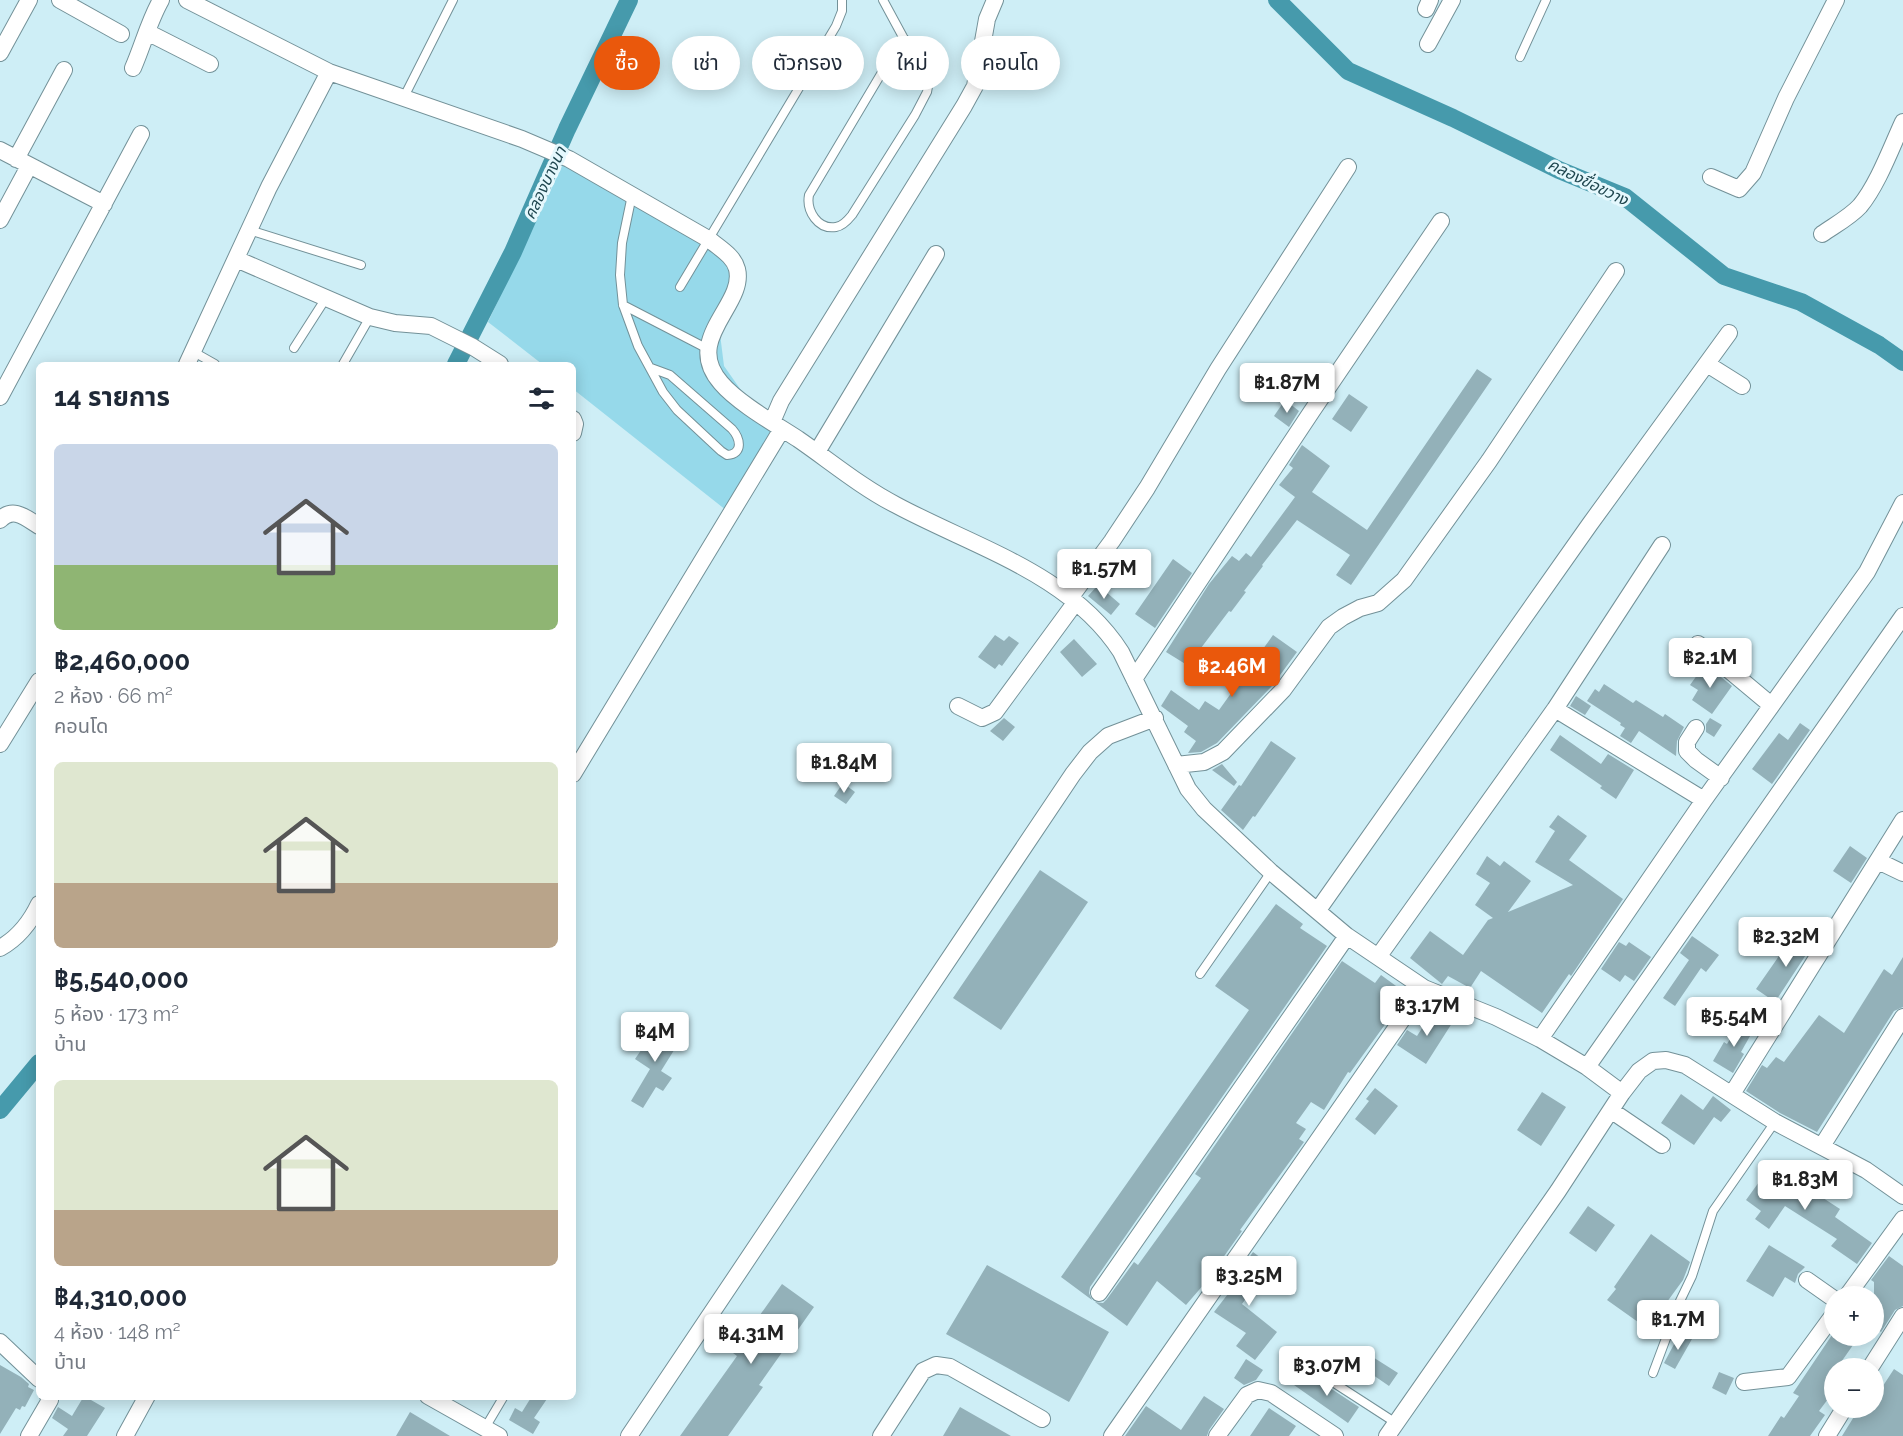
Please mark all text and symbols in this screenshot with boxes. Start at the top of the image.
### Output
chip: ซื้อ [594,36,660,90]
chip: เช่า [672,36,740,90]
chip: ตัวกรอง [752,36,864,90]
chip: ใหม่ [876,36,949,90]
chip: คอนโด [961,36,1060,90]
water label: คลองบางนา [520,142,571,222]
water label: คลองขื่อขวาง [1545,153,1633,210]
pin: ฿1.87M [1238,363,1336,414]
text: ฿1.87M [1254,370,1320,394]
text: 14 รายการ [54,382,170,412]
icon: filters [525,382,558,415]
icon: home [252,483,360,591]
pin: ฿1.57M [1055,549,1153,600]
text: ฿1.57M [1071,556,1137,580]
pin: ฿2.1M [1668,638,1752,689]
text: ฿2.1M [1683,645,1737,669]
text: ฿2,460,000 [54,646,190,676]
pin: ฿2.46M [1183,647,1281,698]
text: ฿2.46M [1198,654,1266,678]
text: 2 ห้อง · 66 m² [54,684,173,708]
text: คอนโด [54,714,108,738]
pin: ฿1.84M [795,743,893,794]
text: ฿1.84M [811,750,877,774]
icon: home [252,801,360,909]
pin: ฿2.32M [1737,917,1835,968]
text: ฿2.32M [1752,924,1820,948]
text: ฿5,540,000 [54,964,189,994]
pin: ฿3.17M [1378,986,1476,1037]
text: ฿3.17M [1394,993,1460,1017]
pin: ฿5.54M [1685,997,1783,1048]
text: 5 ห้อง · 173 m² [54,1002,179,1026]
text: ฿5.54M [1701,1004,1768,1028]
pin: ฿4M [626,1012,684,1063]
text: ฿4M [635,1019,675,1043]
text: บ้าน [54,1032,86,1056]
icon: home [252,1119,360,1227]
pin: ฿1.83M [1756,1160,1854,1211]
text: ฿1.83M [1772,1167,1838,1191]
pin: ฿3.25M [1200,1256,1298,1307]
text: ฿3.25M [1216,1263,1282,1287]
text: ฿4,310,000 [54,1282,187,1312]
map controls [1824,1286,1884,1418]
button: + [1824,1286,1884,1346]
pin: ฿1.7M [1636,1300,1720,1351]
text: ฿1.7M [1651,1307,1705,1331]
pin: ฿4.31M [702,1314,800,1365]
text: 4 ห้อง · 148 m² [54,1320,181,1344]
text: ฿4.31M [718,1321,784,1345]
pin: ฿3.07M [1278,1346,1376,1397]
text: บ้าน [54,1350,86,1374]
text: ฿3.07M [1293,1353,1361,1377]
button: − [1824,1358,1884,1418]

